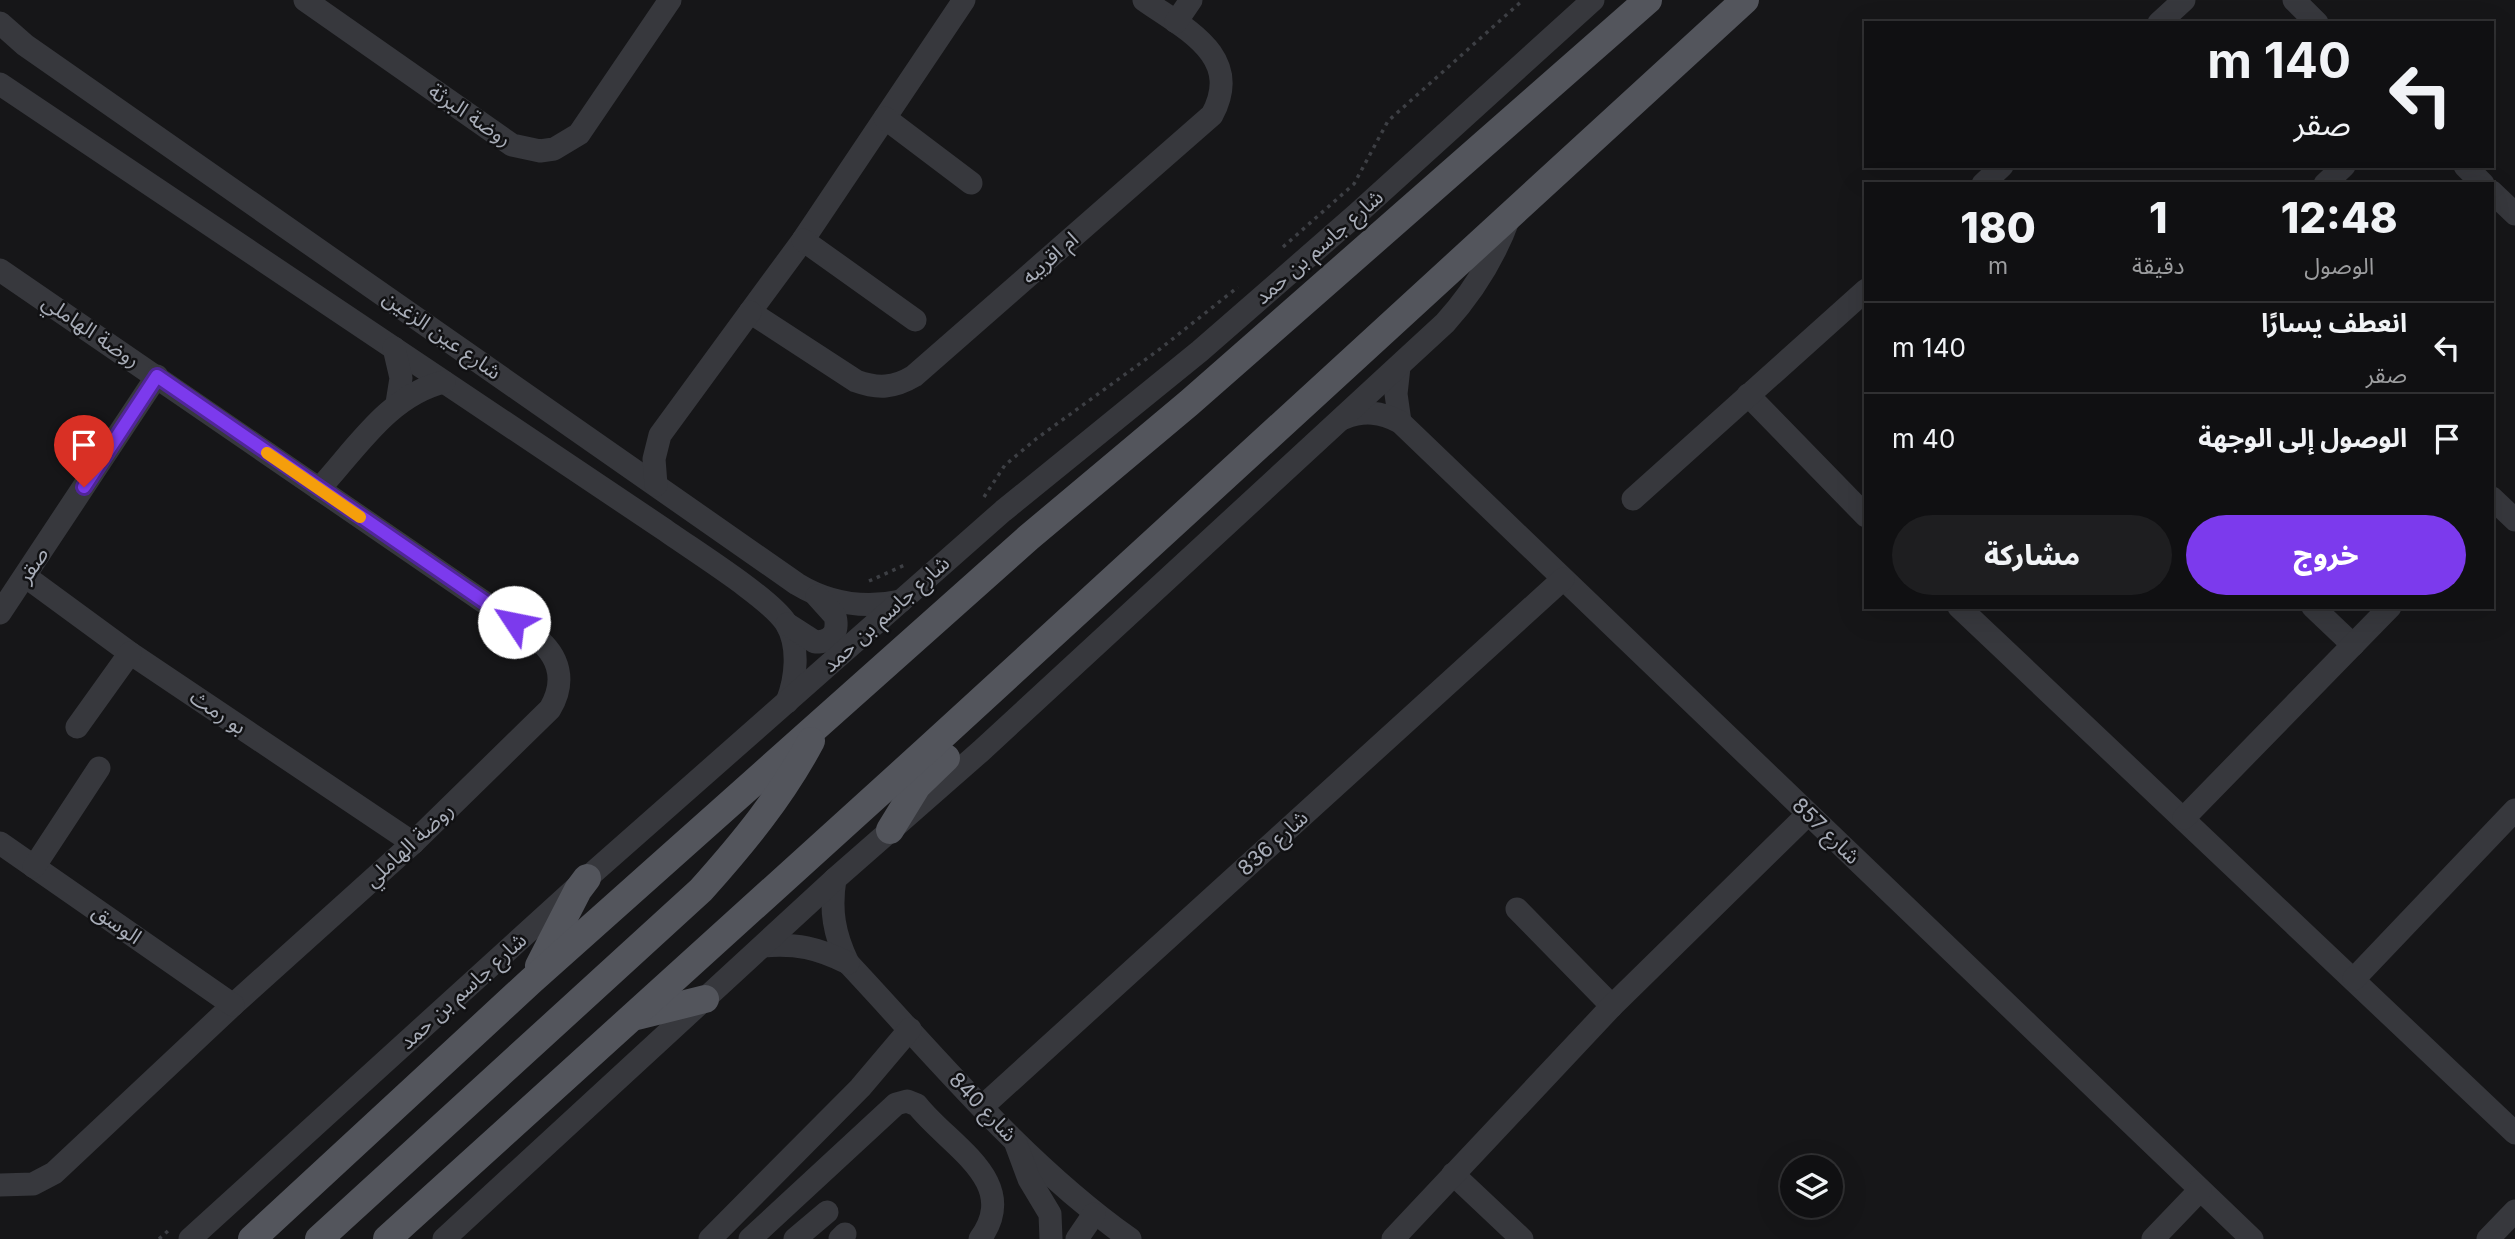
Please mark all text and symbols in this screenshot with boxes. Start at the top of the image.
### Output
text: 140 m [2207,31,2351,90]
icon: left [2375,49,2466,140]
street label: روضة البرثة [424,78,516,151]
text: صقر [2294,104,2351,143]
street label: شارع جاسم بن حمد [1249,184,1390,311]
text: 1 [2149,192,2168,243]
text: 12:48 [2281,192,2398,243]
text: 180 [1960,202,2036,253]
street label: ام اقريبه [1016,226,1086,292]
text: m [1988,252,2008,280]
text: دقيقة [2132,252,2185,280]
text: الوصول [2304,252,2374,280]
street label: شارع عين الزغين [377,285,506,387]
street label: روضة الهاملي [36,289,145,376]
text: انعطف يسارًا [2261,307,2407,338]
icon: left [2428,329,2466,367]
text: 140 m [1892,332,1966,363]
text: صقر [2366,361,2407,389]
pin [54,415,114,487]
icon: arrive [2428,420,2466,458]
text: الوصول إلى الوجهة [2198,422,2407,453]
text: 40 m [1892,423,1955,454]
icon: arrive [65,426,103,464]
button: مشاركة [1892,515,2172,595]
button: خروج [2186,515,2466,595]
street label: صقر [11,542,53,588]
street label: شارع جاسم بن حمد [817,550,956,679]
position arrow [477,585,551,659]
street label: بو رمث [185,684,251,739]
street label: شارع 857 [1785,792,1865,871]
street label: روضة الهاملي [359,797,461,895]
street label: شارع 836 [1232,805,1315,883]
street label: الوسق [88,898,146,950]
street label: شارع جاسم بن حمد [394,927,533,1056]
street label: شارع 840 [942,1067,1022,1149]
map controls [1780,1155,1843,1218]
button: layers [1780,1155,1843,1218]

